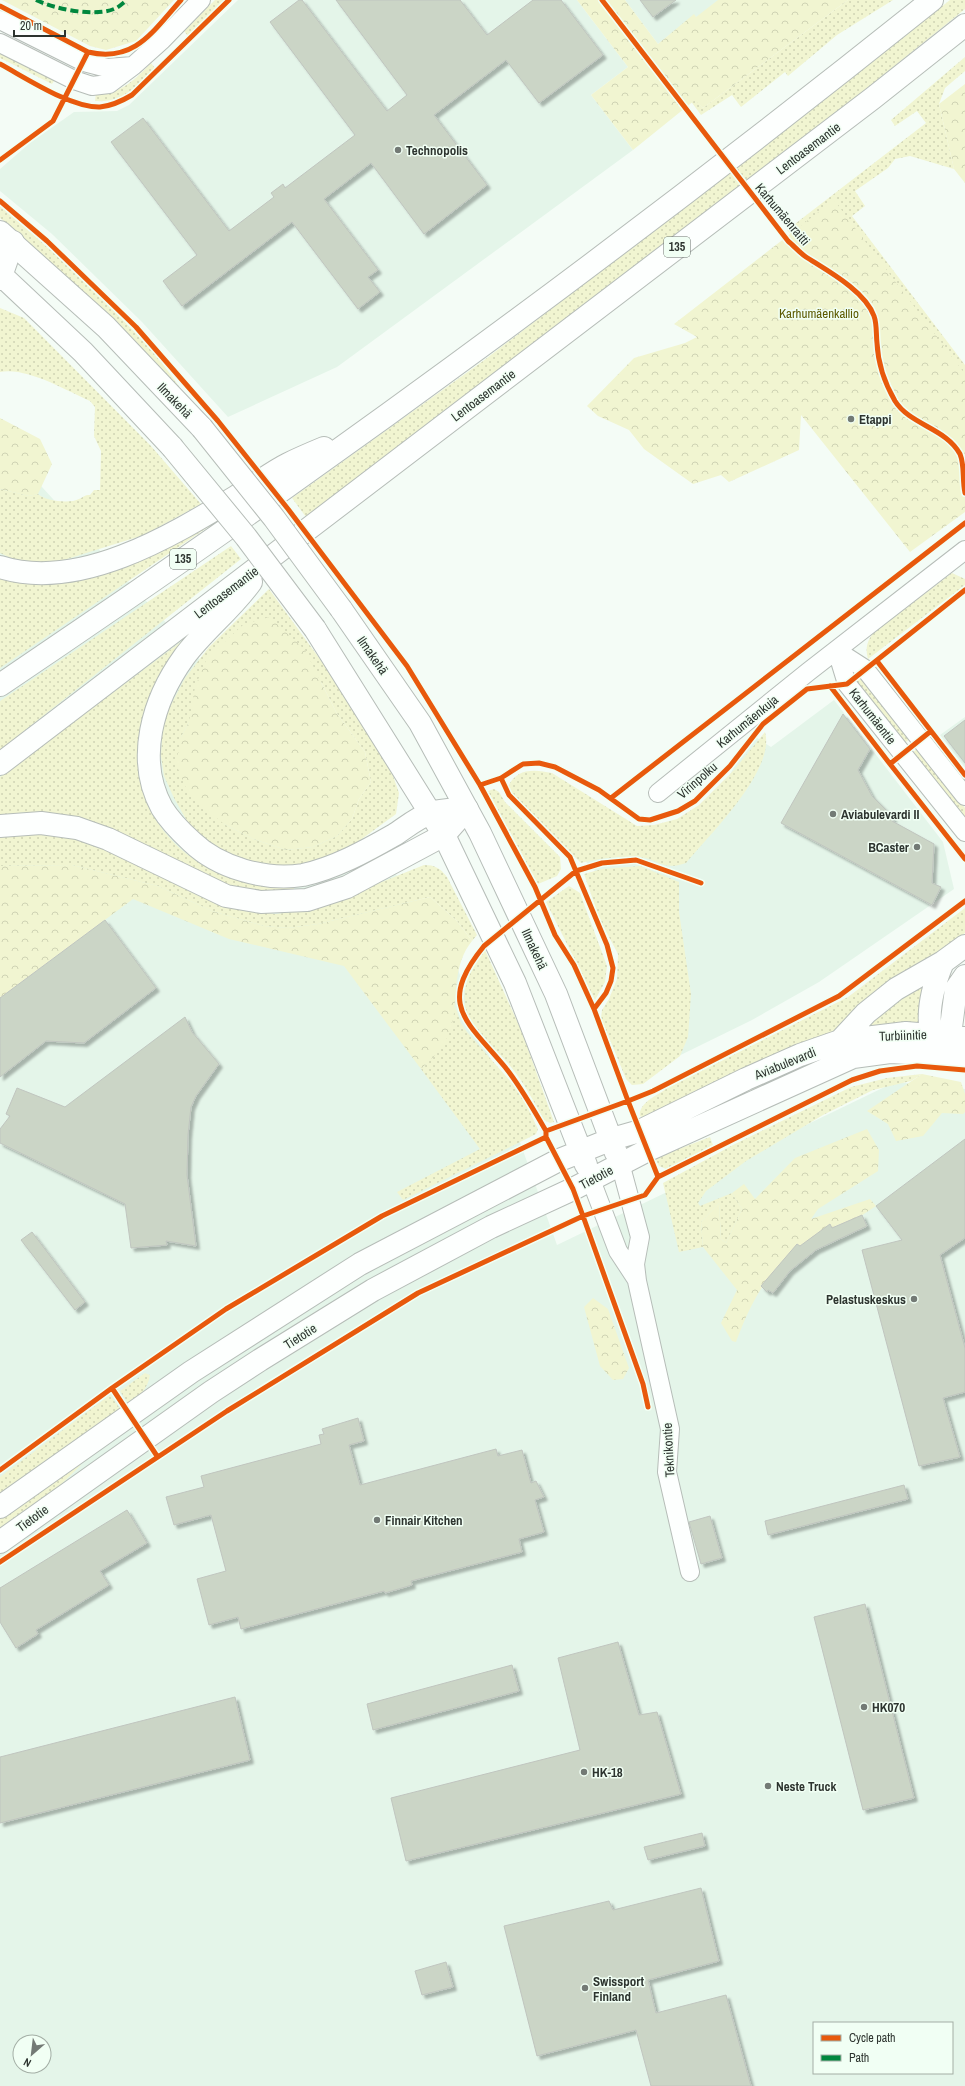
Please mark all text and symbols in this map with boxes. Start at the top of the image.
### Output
scale bar [14,12,65,38]
text: 20 m [20,18,42,34]
street label: Lentoasemantie [773,119,844,178]
place label: Technopolis [406,142,468,159]
marker: Technopolis [393,145,403,155]
street label: Karhumäenraitti [752,180,814,249]
road number: 135 [664,237,690,257]
park label: Karhumäenkallio [779,305,859,322]
street label: Lentoasemantie [448,366,519,425]
street label: Ilmakehä [153,379,196,422]
place label: Etappi [859,411,892,428]
marker: Etappi [846,414,856,424]
road number: 135 [170,549,196,569]
street label: Lentoasemantie [191,563,262,622]
street label: Ilmakehä [353,633,392,678]
street label: Karhumäentie [845,685,900,748]
street label: Karhumäenkuja [713,691,782,751]
street label: Virinpolku [674,758,721,802]
place label: Aviabulevardi II [841,806,919,823]
marker: Aviabulevardi II [828,809,838,819]
place label: BCaster [868,839,910,856]
marker: BCaster [912,842,922,852]
street label: Ilmakehä [518,926,551,972]
street label: Turbiinitie [879,1026,927,1045]
street label: Aviabulevardi [751,1043,819,1084]
street label: Tietotie [576,1161,616,1193]
place label: Pelastuskeskus [826,1291,906,1308]
marker: Pelastuskeskus [909,1294,919,1304]
street label: Tietotie [281,1320,320,1353]
street label: Teknikontie [659,1422,678,1478]
street label: Tietotie [13,1501,52,1536]
place label: Finnair Kitchen [385,1512,463,1529]
marker: Finnair Kitchen [372,1515,382,1525]
place label: HK070 [872,1699,905,1716]
marker: HK070 [859,1702,869,1712]
place label: HK-18 [592,1764,623,1781]
marker: HK-18 [579,1767,589,1777]
place label: Neste Truck [776,1778,837,1795]
marker: Neste Truck [763,1781,773,1791]
place label: Swissport Finland [593,1973,644,2005]
marker: Swissport Finland [580,1983,590,1993]
legend [813,2022,953,2074]
text: Cycle path [849,2030,896,2046]
north arrow [12,2034,52,2074]
text: Path [849,2050,869,2066]
text: N [21,2055,33,2071]

